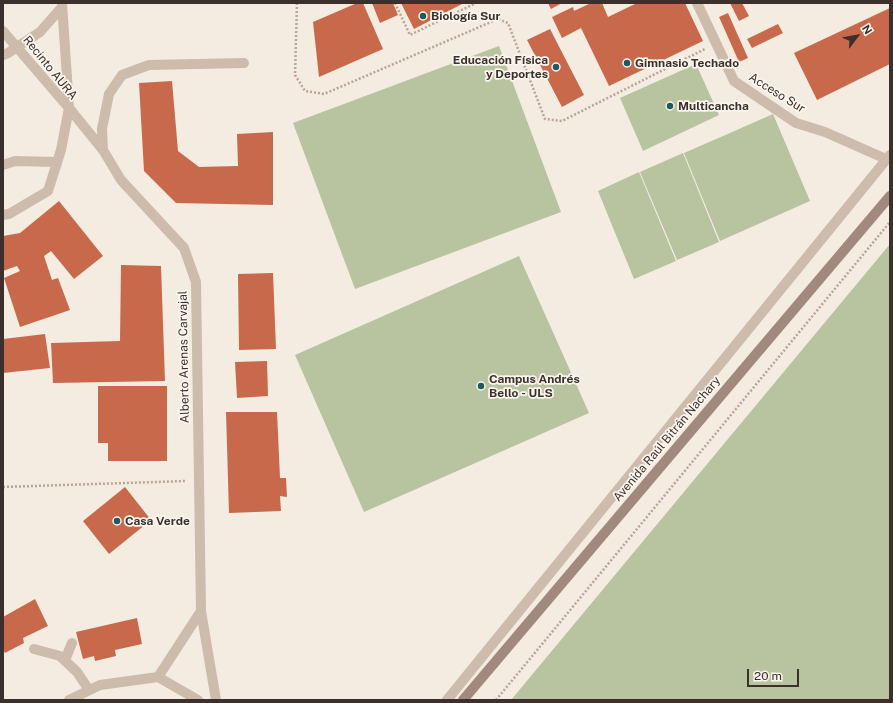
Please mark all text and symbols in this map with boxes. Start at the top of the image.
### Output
place label: Biología Sur [431,9,500,23]
marker: Biología Sur [418,11,428,21]
north arrow [837,16,877,56]
text: N [860,23,875,36]
street label: Recinto AURA [20,33,80,103]
place label: Educación Física y Deportes [453,53,548,81]
place label: Gimnasio Techado [635,56,739,70]
marker: Gimnasio Techado [622,58,632,68]
marker: Educación Física y Deportes [551,62,561,72]
street label: Acceso Sur [746,70,808,116]
place label: Multicancha [678,99,749,113]
marker: Multicancha [665,101,675,111]
street label: Alberto Arenas Carvajal [176,290,192,424]
place label: Campus Andrés Bello - ULS [489,372,580,400]
street label: Avenida Raúl Bitrán Nachary [610,374,724,504]
marker: Campus Andrés Bello - ULS [476,381,486,391]
place label: Casa Verde [125,514,190,528]
marker: Casa Verde [112,516,122,526]
scale bar [749,661,801,687]
text: 20 m [754,669,782,683]

